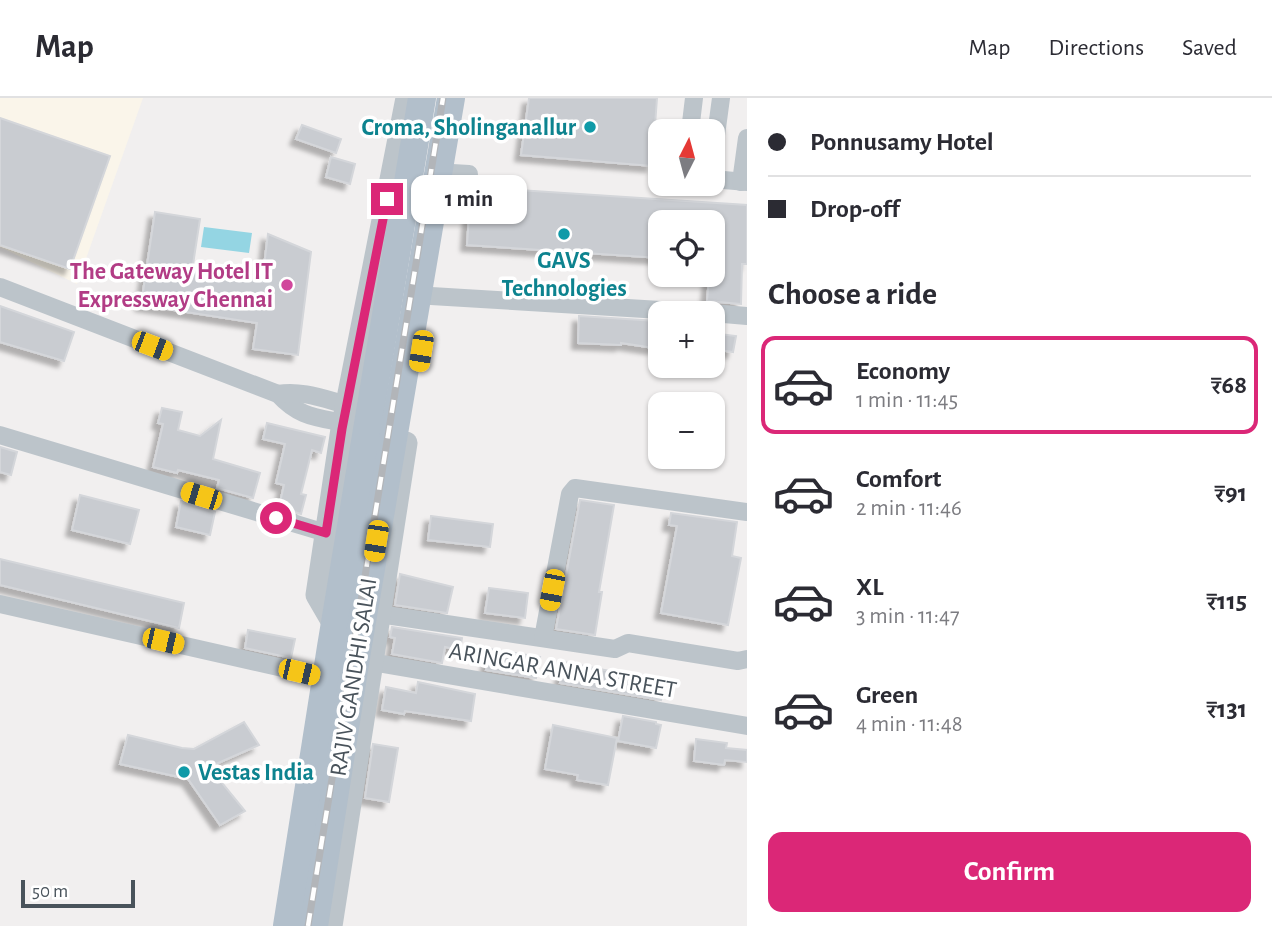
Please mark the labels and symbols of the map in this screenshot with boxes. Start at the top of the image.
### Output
place label: Croma, Sholinganallur [361,116,577,140]
marker: Croma, Sholinganallur [582,119,598,135]
north arrow [648,119,724,196]
callout: 1 min [412,174,527,224]
route end [371,183,403,215]
marker: GAVS Technologies [556,226,572,242]
place label: GAVS Technologies [501,249,627,301]
place label: The Gateway Hotel IT Expressway Chennai [70,260,273,312]
marker: The Gateway Hotel IT Expressway Chennai [279,277,295,293]
car [129,329,176,363]
car [408,329,435,373]
car [178,480,225,512]
route start [260,502,292,534]
car [363,519,390,563]
car [538,567,567,613]
street label: RAJIV GANDHI SALAI [326,576,382,778]
car [141,626,186,656]
street label: ARINGAR ANNA STREET [447,639,679,703]
car [277,657,322,687]
place label: Vestas India [198,761,314,785]
marker: Vestas India [176,764,192,780]
scale bar [21,877,135,909]

